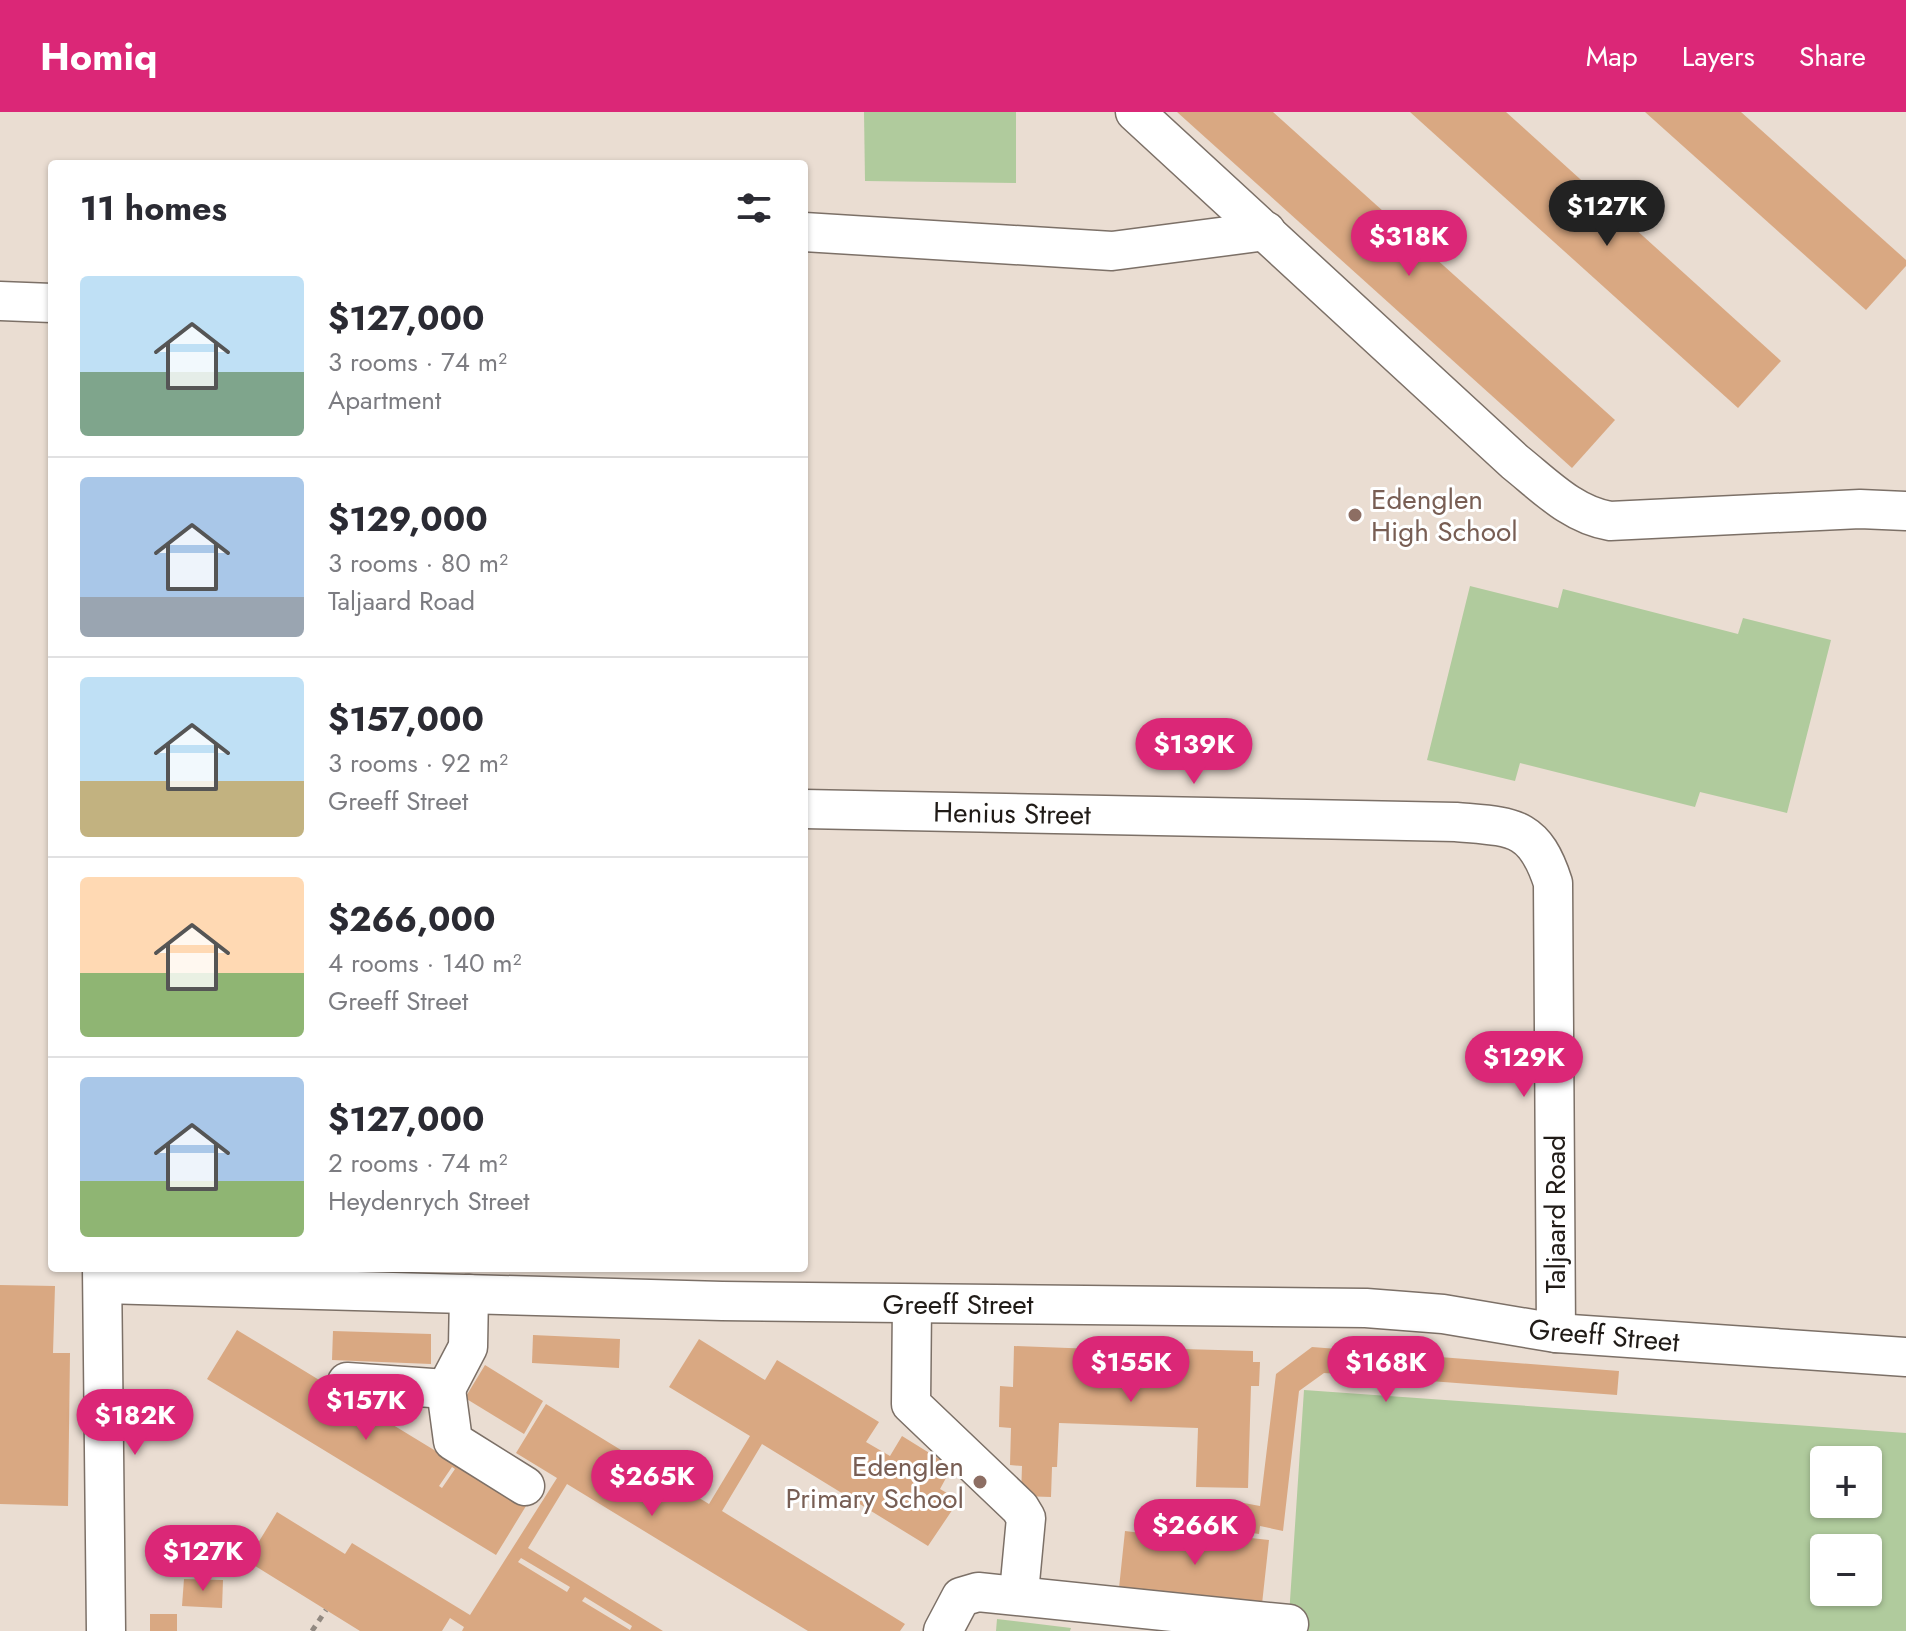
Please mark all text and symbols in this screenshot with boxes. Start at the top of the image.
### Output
text: Homiq [40,29,157,84]
text: Map [1586,36,1638,77]
text: Layers [1682,36,1755,77]
text: Share [1799,36,1866,77]
pin: $127K [1551,180,1663,248]
text: 11 homes [80,184,227,233]
icon: filters [732,186,776,230]
text: $127K [1567,187,1647,225]
pin: $318K [1353,210,1465,278]
text: $318K [1369,217,1449,255]
text: $127,000 [328,294,484,343]
icon: home [144,308,240,404]
text: 3 rooms · 74 m² [328,343,507,381]
text: Apartment [328,381,441,419]
place label: Edenglen High School [1371,479,1518,552]
text: $129,000 [328,495,488,544]
marker: Edenglen High School [1346,506,1364,524]
icon: home [144,509,240,605]
text: 3 rooms · 80 m² [328,544,508,582]
text: Taljaard Road [328,582,475,620]
text: $157,000 [328,695,484,744]
icon: home [144,709,240,805]
pin: $139K [1138,718,1250,786]
text: $139K [1153,725,1235,763]
text: 3 rooms · 92 m² [328,744,508,782]
text: Greeff Street [328,782,468,820]
street label: Henius Street [933,792,1091,835]
text: $266,000 [328,895,495,944]
icon: home [144,909,240,1005]
text: 4 rooms · 140 m² [328,944,522,982]
text: Greeff Street [328,982,468,1020]
pin: $129K [1468,1031,1580,1099]
text: $129K [1483,1038,1565,1076]
text: $127,000 [328,1095,484,1144]
icon: home [144,1109,240,1205]
street label: Taljaard Road [1535,1135,1576,1293]
text: 2 rooms · 74 m² [328,1144,508,1182]
text: Heydenrych Street [328,1182,530,1220]
street label: Greeff Street [883,1284,1034,1325]
street label: Greeff Street [1527,1308,1681,1363]
pin: $155K [1075,1336,1187,1404]
pin: $168K [1330,1336,1442,1404]
text: $155K [1090,1343,1172,1381]
text: $168K [1345,1343,1427,1381]
pin: $157K [310,1374,422,1442]
text: $157K [326,1381,406,1419]
pin: $182K [79,1389,191,1457]
text: $182K [95,1396,175,1434]
place label: Edenglen Primary School [785,1446,964,1519]
map controls [1810,1446,1882,1606]
button: + [1810,1446,1882,1518]
pin: $265K [596,1450,708,1518]
text: $265K [609,1457,695,1495]
marker: Edenglen Primary School [971,1473,989,1491]
pin: $266K [1139,1499,1251,1567]
text: $266K [1152,1506,1238,1544]
pin: $127K [147,1525,259,1593]
text: $127K [163,1532,243,1570]
button: − [1810,1534,1882,1606]

